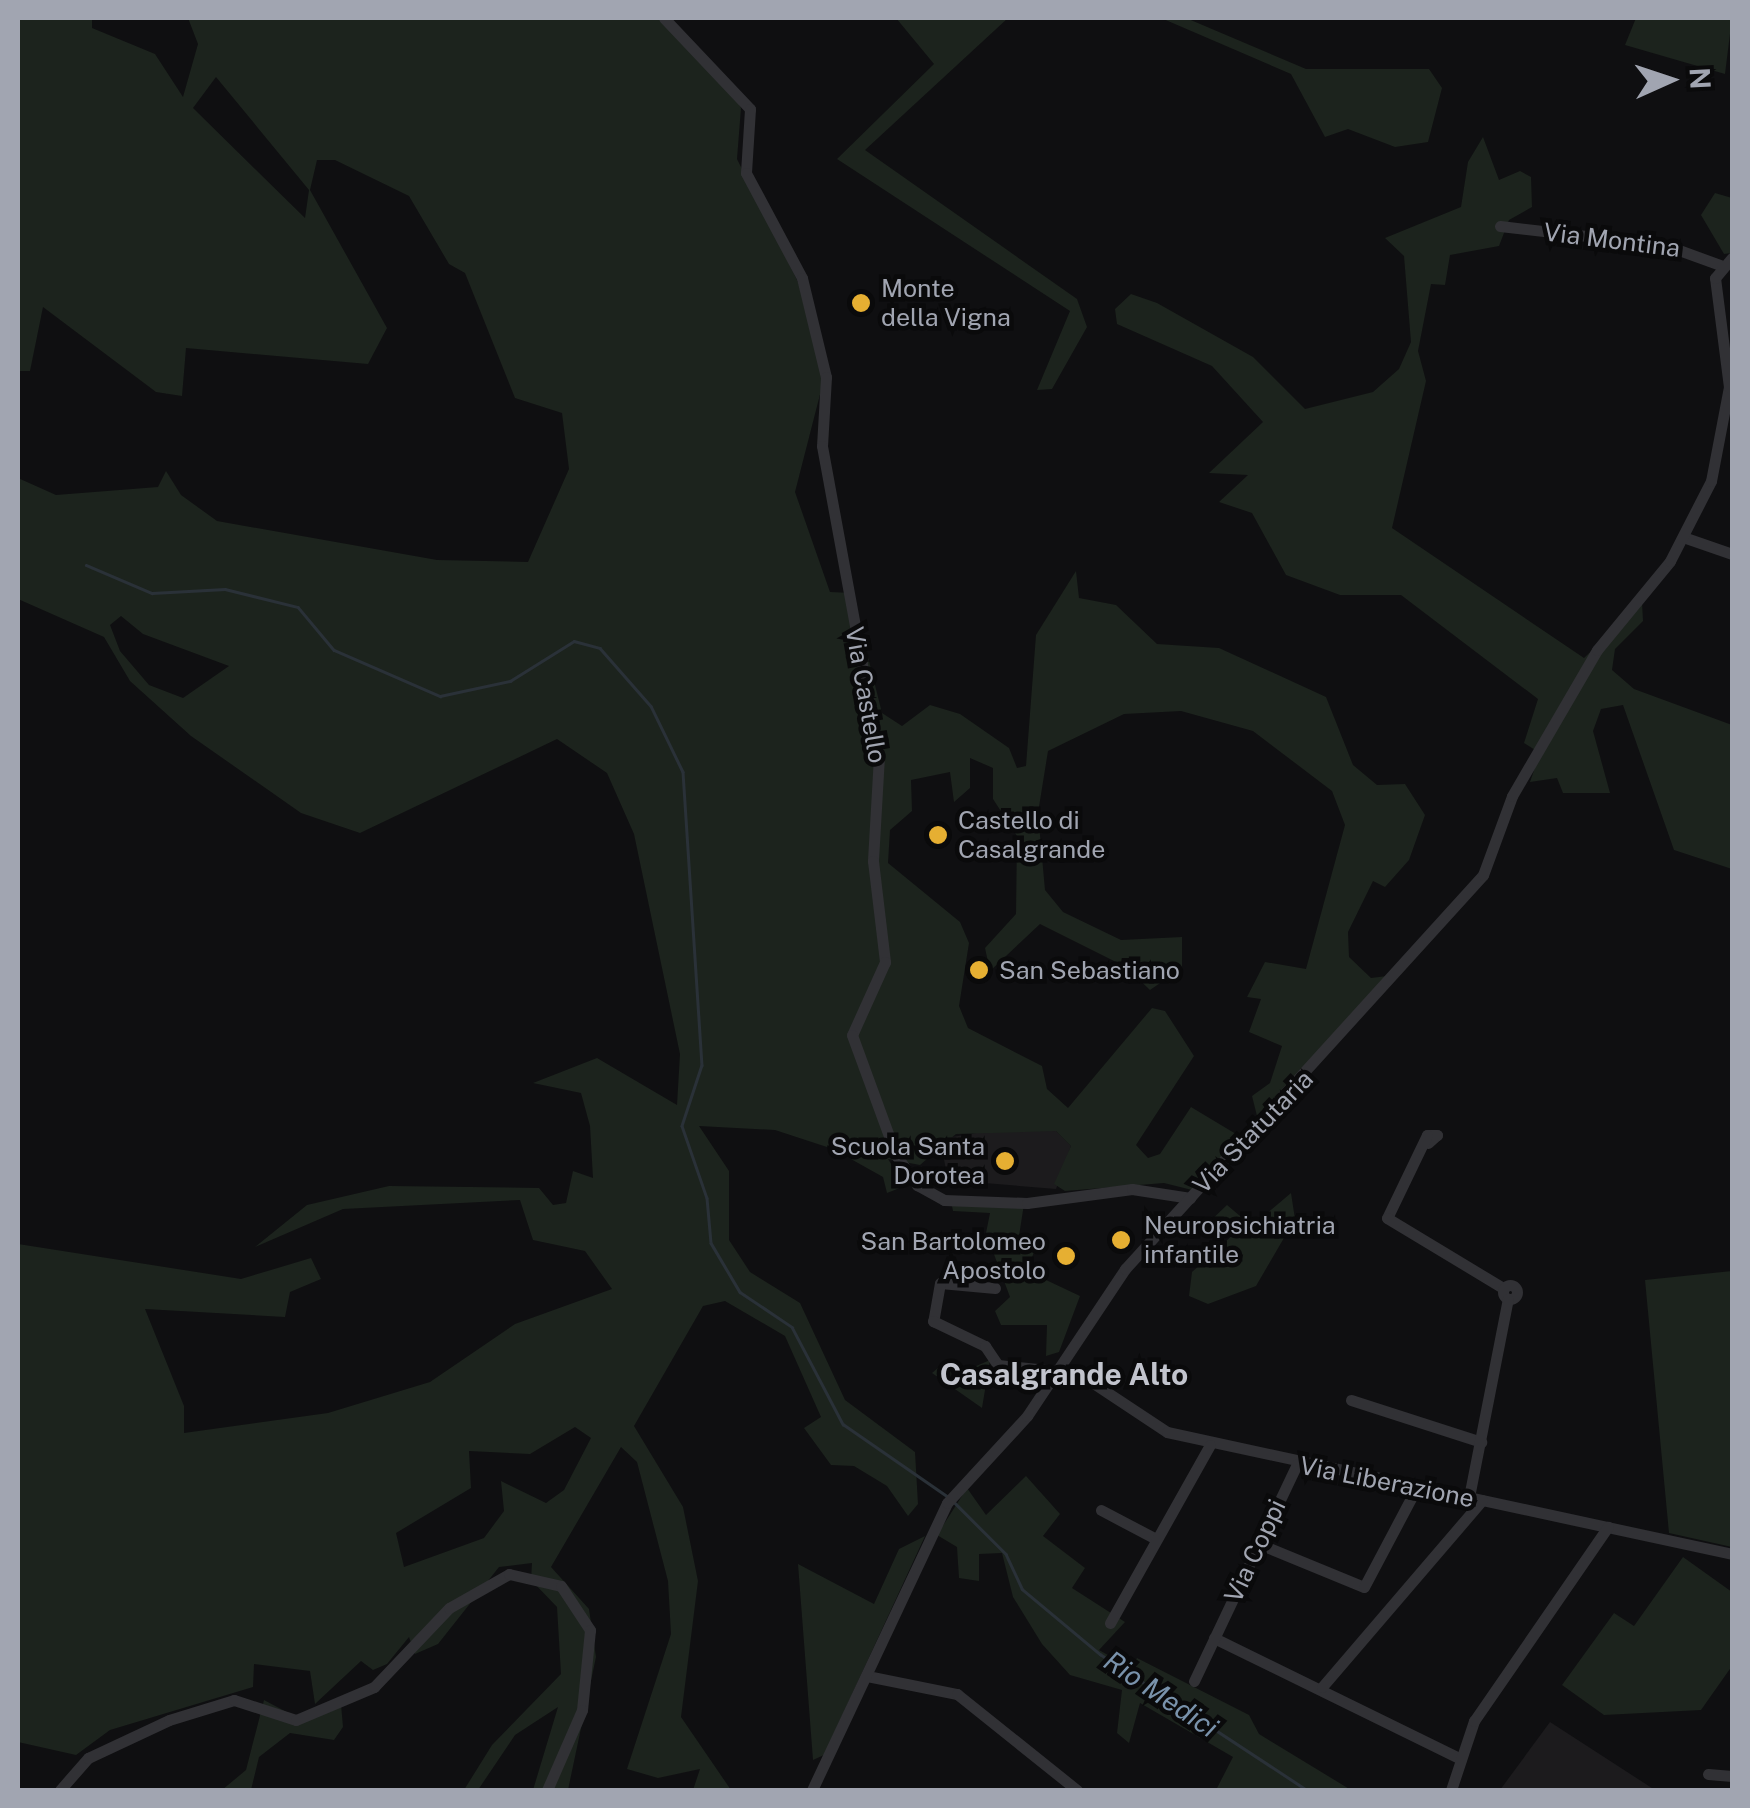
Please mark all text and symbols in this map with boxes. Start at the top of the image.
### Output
north arrow [1620,30,1720,130]
text: N [1683,67,1718,90]
street label: Via Montina [1542,217,1682,263]
place label: Monte della Vigna [881,274,1011,333]
marker: Monte della Vigna [850,292,872,314]
street label: Via Castello [839,625,893,765]
place label: Castello di Casalgrande [958,806,1105,865]
marker: Castello di Casalgrande [927,824,949,846]
place label: San Sebastiano [999,955,1180,985]
marker: San Sebastiano [968,959,990,981]
street label: Via Statutaria [1187,1064,1319,1200]
place label: Scuola Santa Dorotea [831,1132,985,1191]
marker: Scuola Santa Dorotea [994,1150,1016,1172]
place label: Neuropsichiatria infantile [1144,1211,1336,1270]
place label: San Bartolomeo Apostolo [860,1227,1046,1286]
marker: Neuropsichiatria infantile [1108,1227,1134,1253]
marker: San Bartolomeo Apostolo [1055,1245,1077,1267]
district label: Casalgrande Alto [940,1356,1188,1392]
street label: Via Liberazione [1297,1450,1477,1514]
street label: Via Coppi [1218,1495,1292,1607]
water label: Rio Medici [1098,1644,1224,1744]

